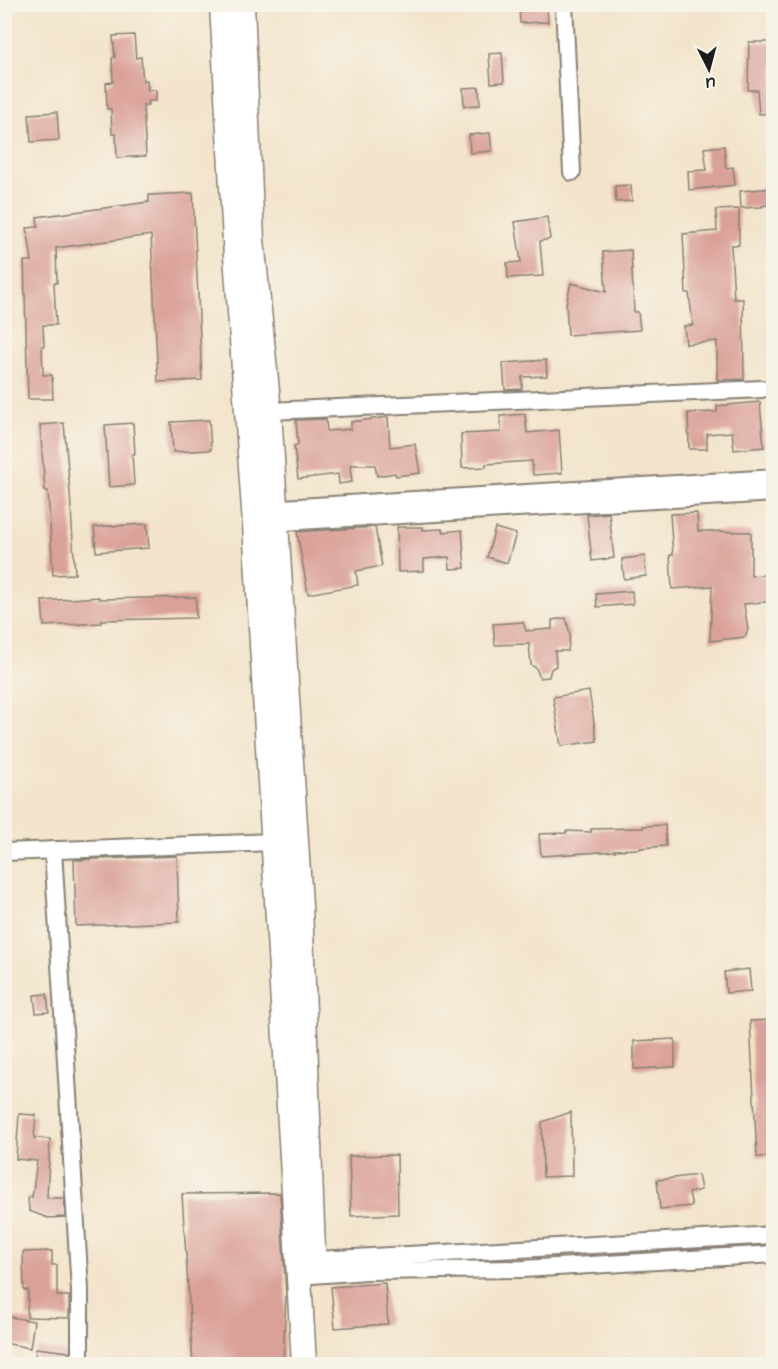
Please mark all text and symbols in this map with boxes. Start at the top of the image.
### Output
north arrow [679,39,739,99]
text: U [705,72,716,94]

